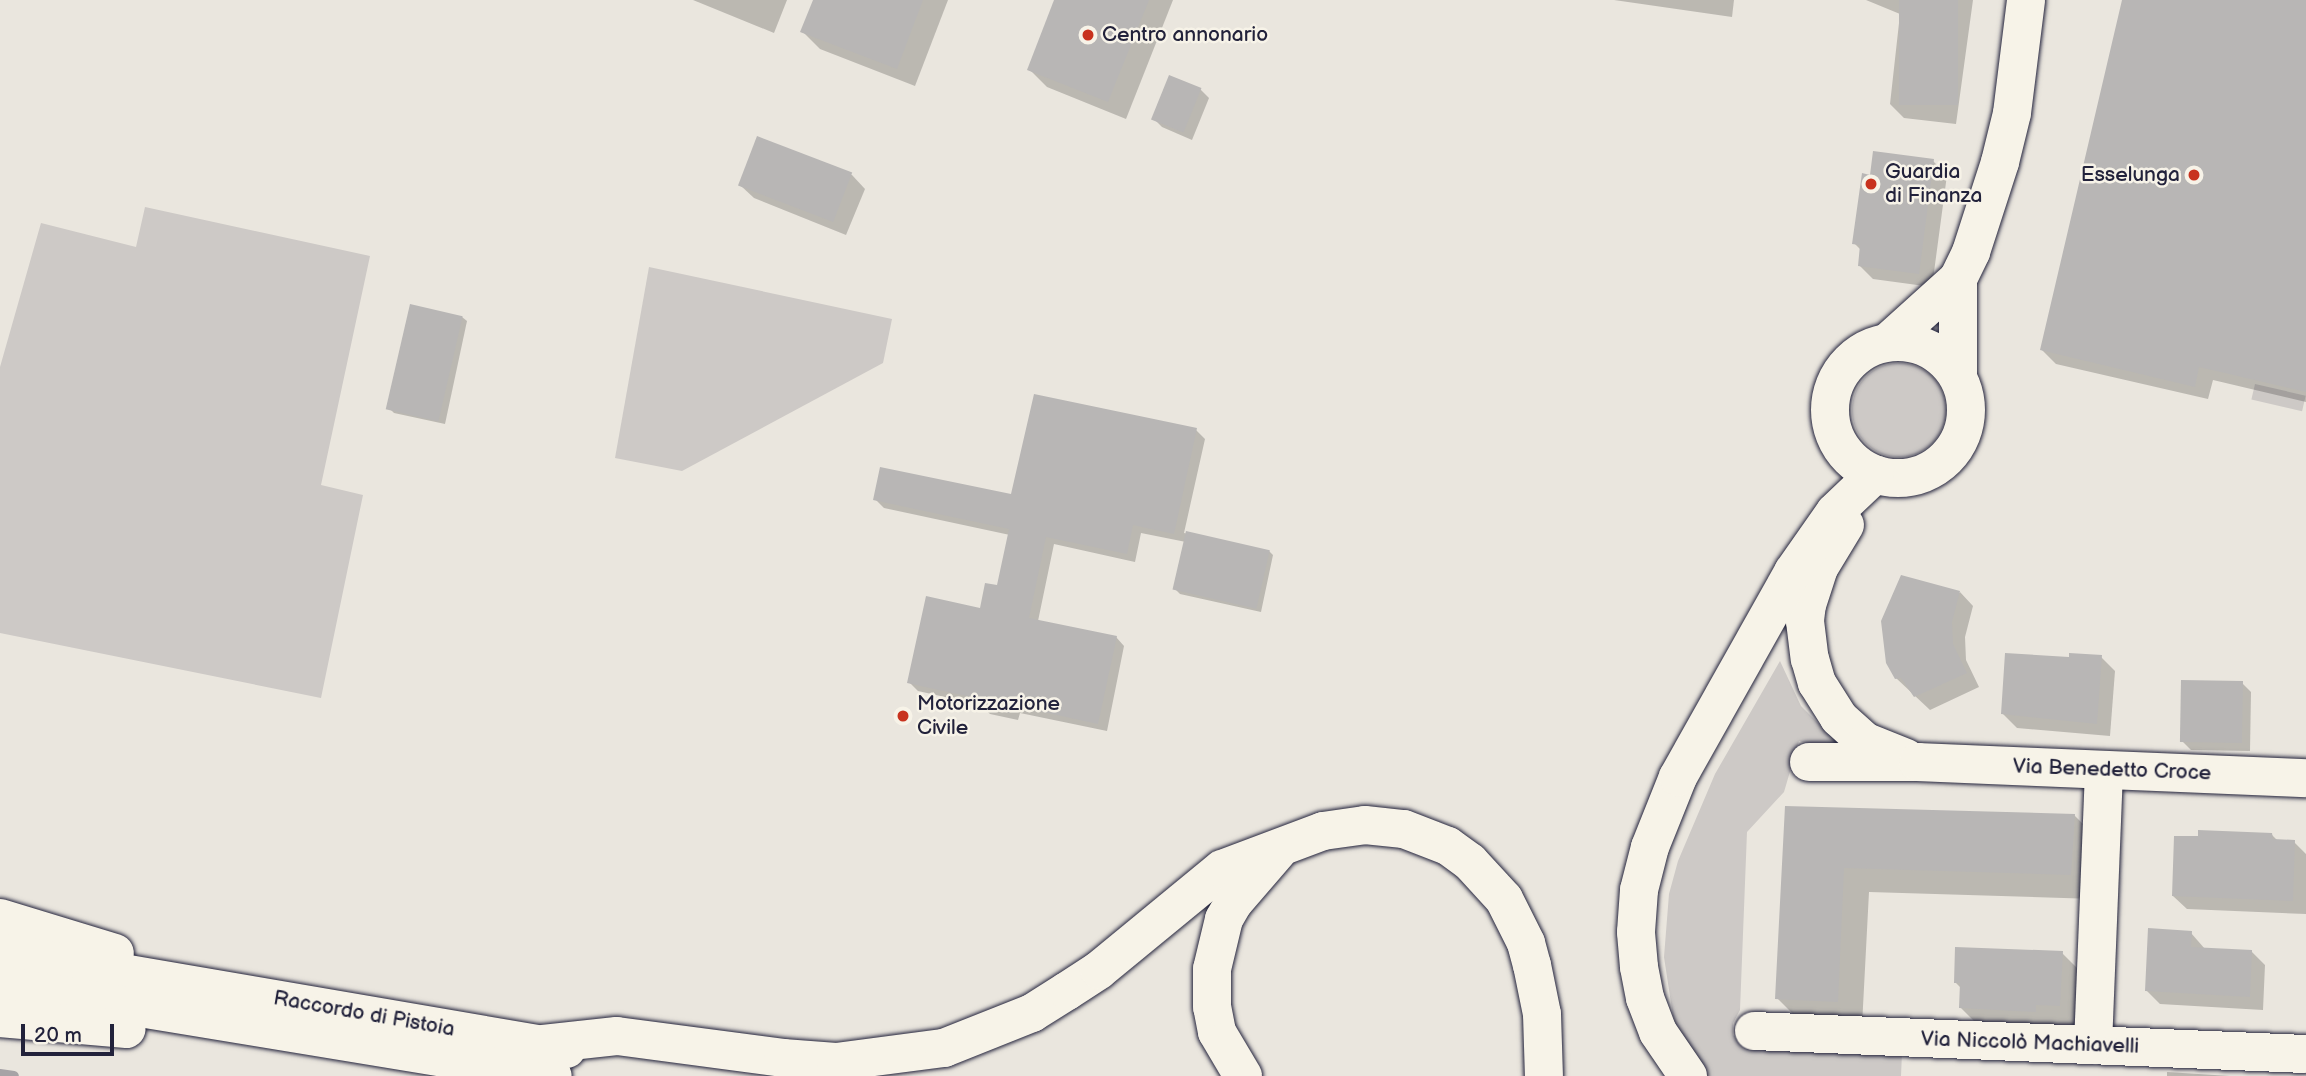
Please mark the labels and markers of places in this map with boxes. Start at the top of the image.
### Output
place label: Centro annonario [1102,22,1268,48]
marker: Centro annonario [1080,27,1096,43]
place label: Guardia di Finanza [1885,159,1982,209]
place label: Esselunga [2081,162,2180,188]
marker: Esselunga [2186,167,2202,183]
marker: Guardia di Finanza [1863,176,1879,192]
place label: Motorizzazione Civile [917,691,1060,741]
marker: Motorizzazione Civile [895,708,911,724]

